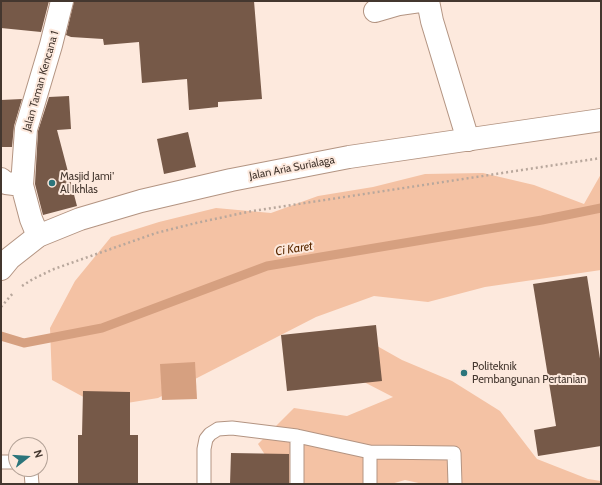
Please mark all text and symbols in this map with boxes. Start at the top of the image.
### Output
street label: Jalan Taman Kencana 1 [20,29,62,133]
street label: Jalan Aria Surialaga [248,153,336,183]
place label: Masjid Jami' Al Ikhlas [60,170,114,196]
marker: Masjid Jami' Al Ikhlas [47,178,57,188]
water label: Ci Karet [274,239,314,259]
place label: Politeknik Pembangunan Pertanian [472,360,586,386]
marker: Politeknik Pembangunan Pertanian [459,368,469,378]
north arrow [8,437,48,477]
text: N [31,448,46,460]

